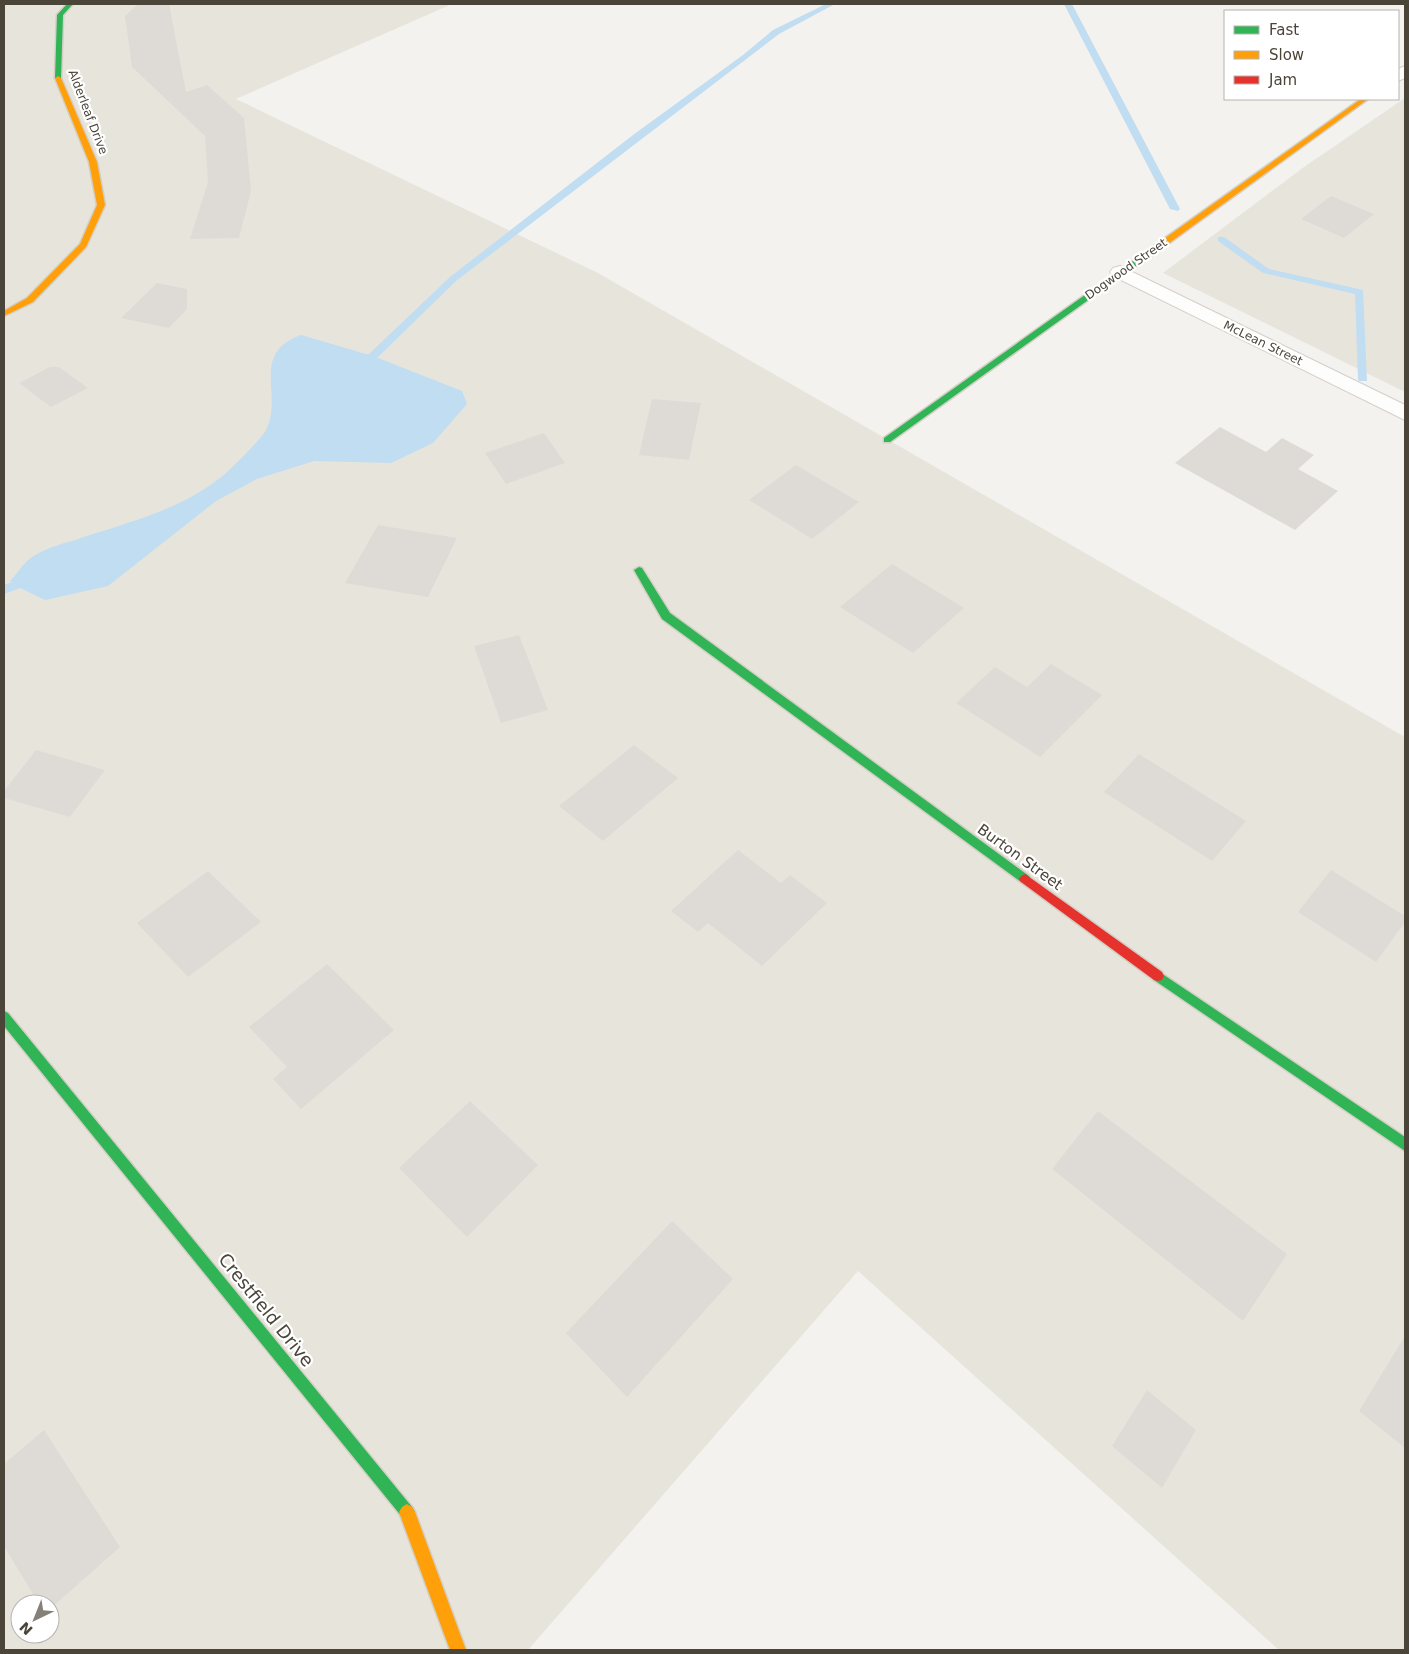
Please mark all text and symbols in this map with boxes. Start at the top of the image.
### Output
legend [1224,10,1399,100]
text: Fast [1269,21,1299,39]
text: Slow [1269,46,1304,64]
street label: Alderleaf Drive [65,68,111,156]
text: Jam [1268,71,1297,89]
street label: Dogwood Street [1082,235,1170,302]
street label: McLean Street [1221,318,1305,368]
street label: Burton Street [974,820,1066,894]
street label: Crestfield Drive [214,1249,318,1371]
north arrow [10,1594,60,1644]
text: N [16,1619,36,1638]

